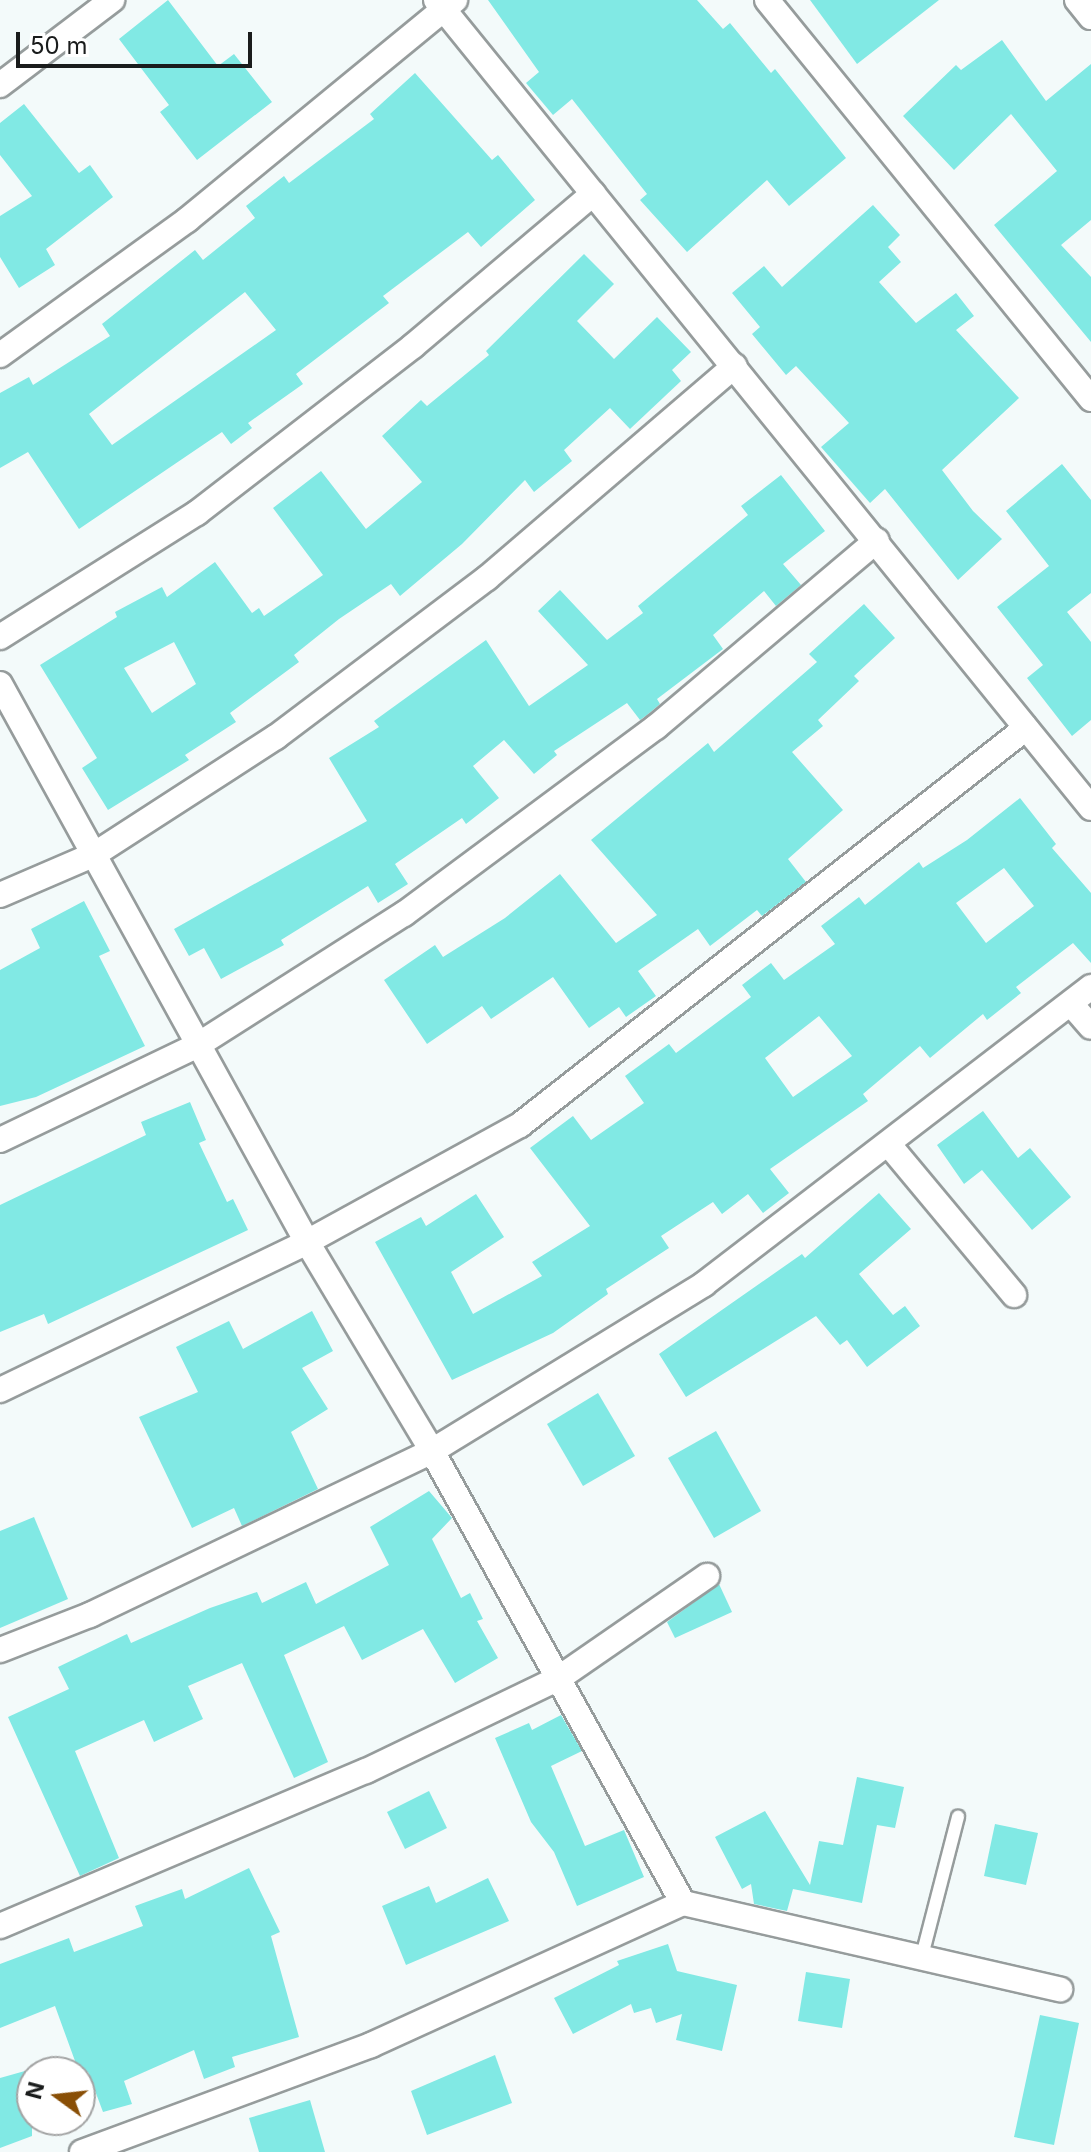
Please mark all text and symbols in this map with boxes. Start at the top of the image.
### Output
scale bar [20,16,256,66]
text: 50 m [30,31,88,60]
north arrow [16,2056,96,2136]
text: N [20,2079,49,2102]

